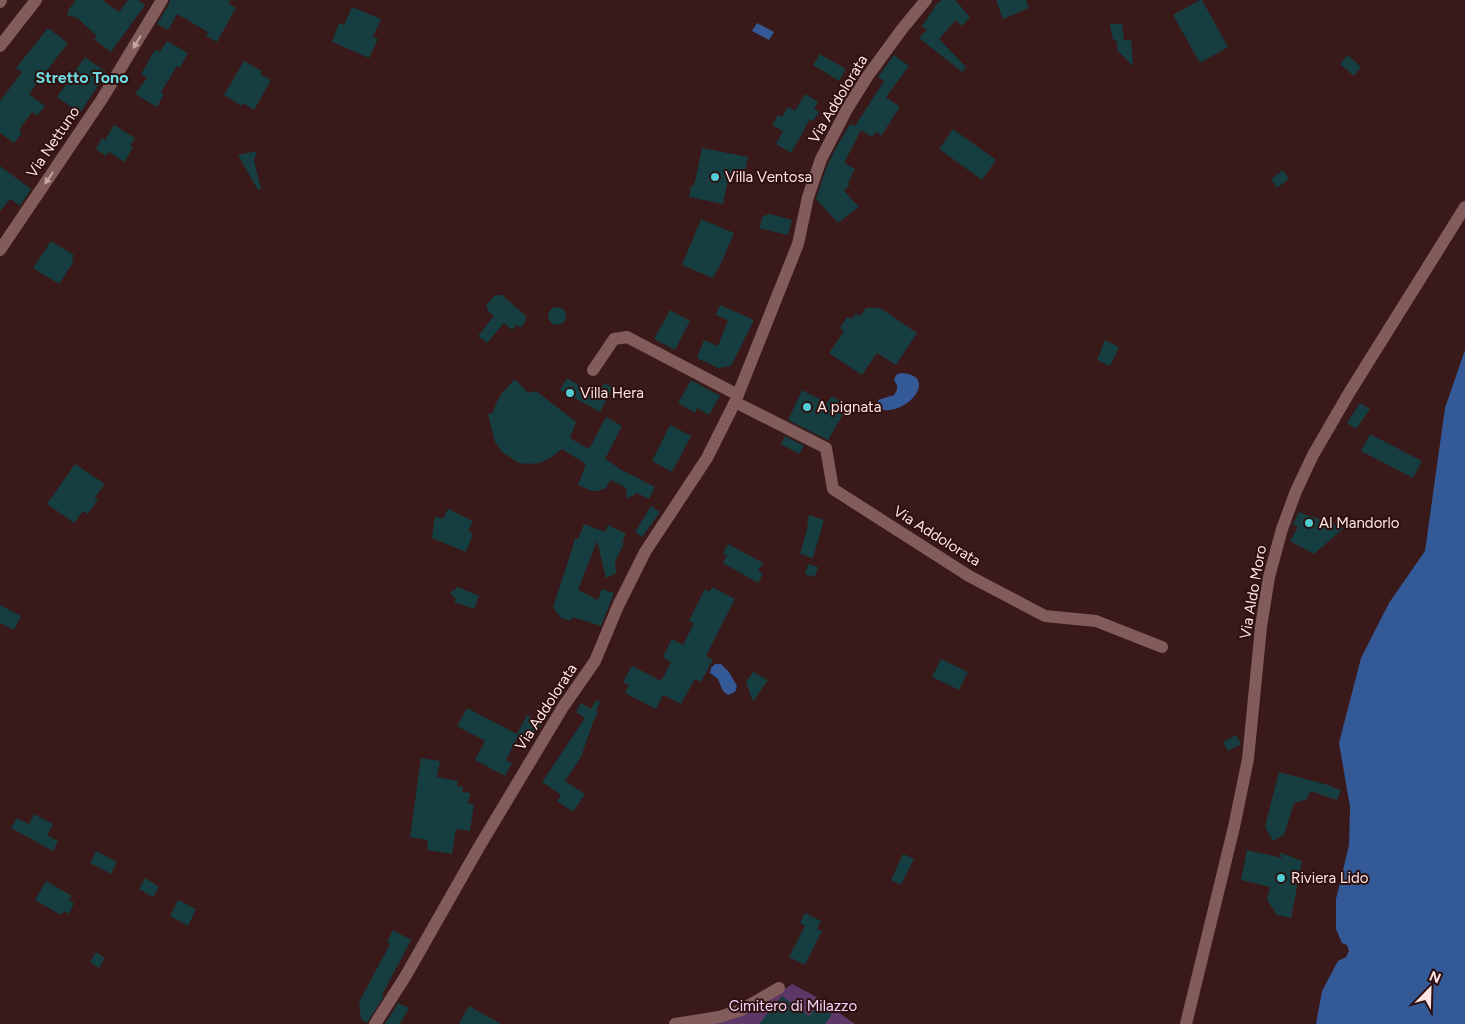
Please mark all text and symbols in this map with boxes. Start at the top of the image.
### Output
one-way arrow [133,35,142,48]
street label: Via Addolorata [805,52,871,146]
district label: Stretto Tono [36,68,128,87]
street label: Via Nettuno [23,103,84,181]
place label: Villa Ventosa [725,168,812,186]
one-way arrow [44,171,54,185]
marker: Villa Ventosa [709,171,721,183]
place label: Villa Hera [580,384,644,402]
marker: Villa Hera [564,387,576,399]
place label: A pignata [817,398,881,416]
marker: A pignata [801,401,813,413]
street label: Via Addolorata [890,502,984,570]
place label: Al Mandorlo [1319,514,1400,532]
marker: Al Mandorlo [1303,517,1315,529]
street label: Via Aldo Moro [1236,543,1270,640]
street label: Via Addolorata [511,660,581,754]
place label: Riviera Lido [1291,869,1369,887]
marker: Riviera Lido [1275,872,1287,884]
north arrow [1405,964,1455,1014]
text: N [1427,968,1443,987]
park label: Cimitero di Milazzo [729,997,857,1015]

